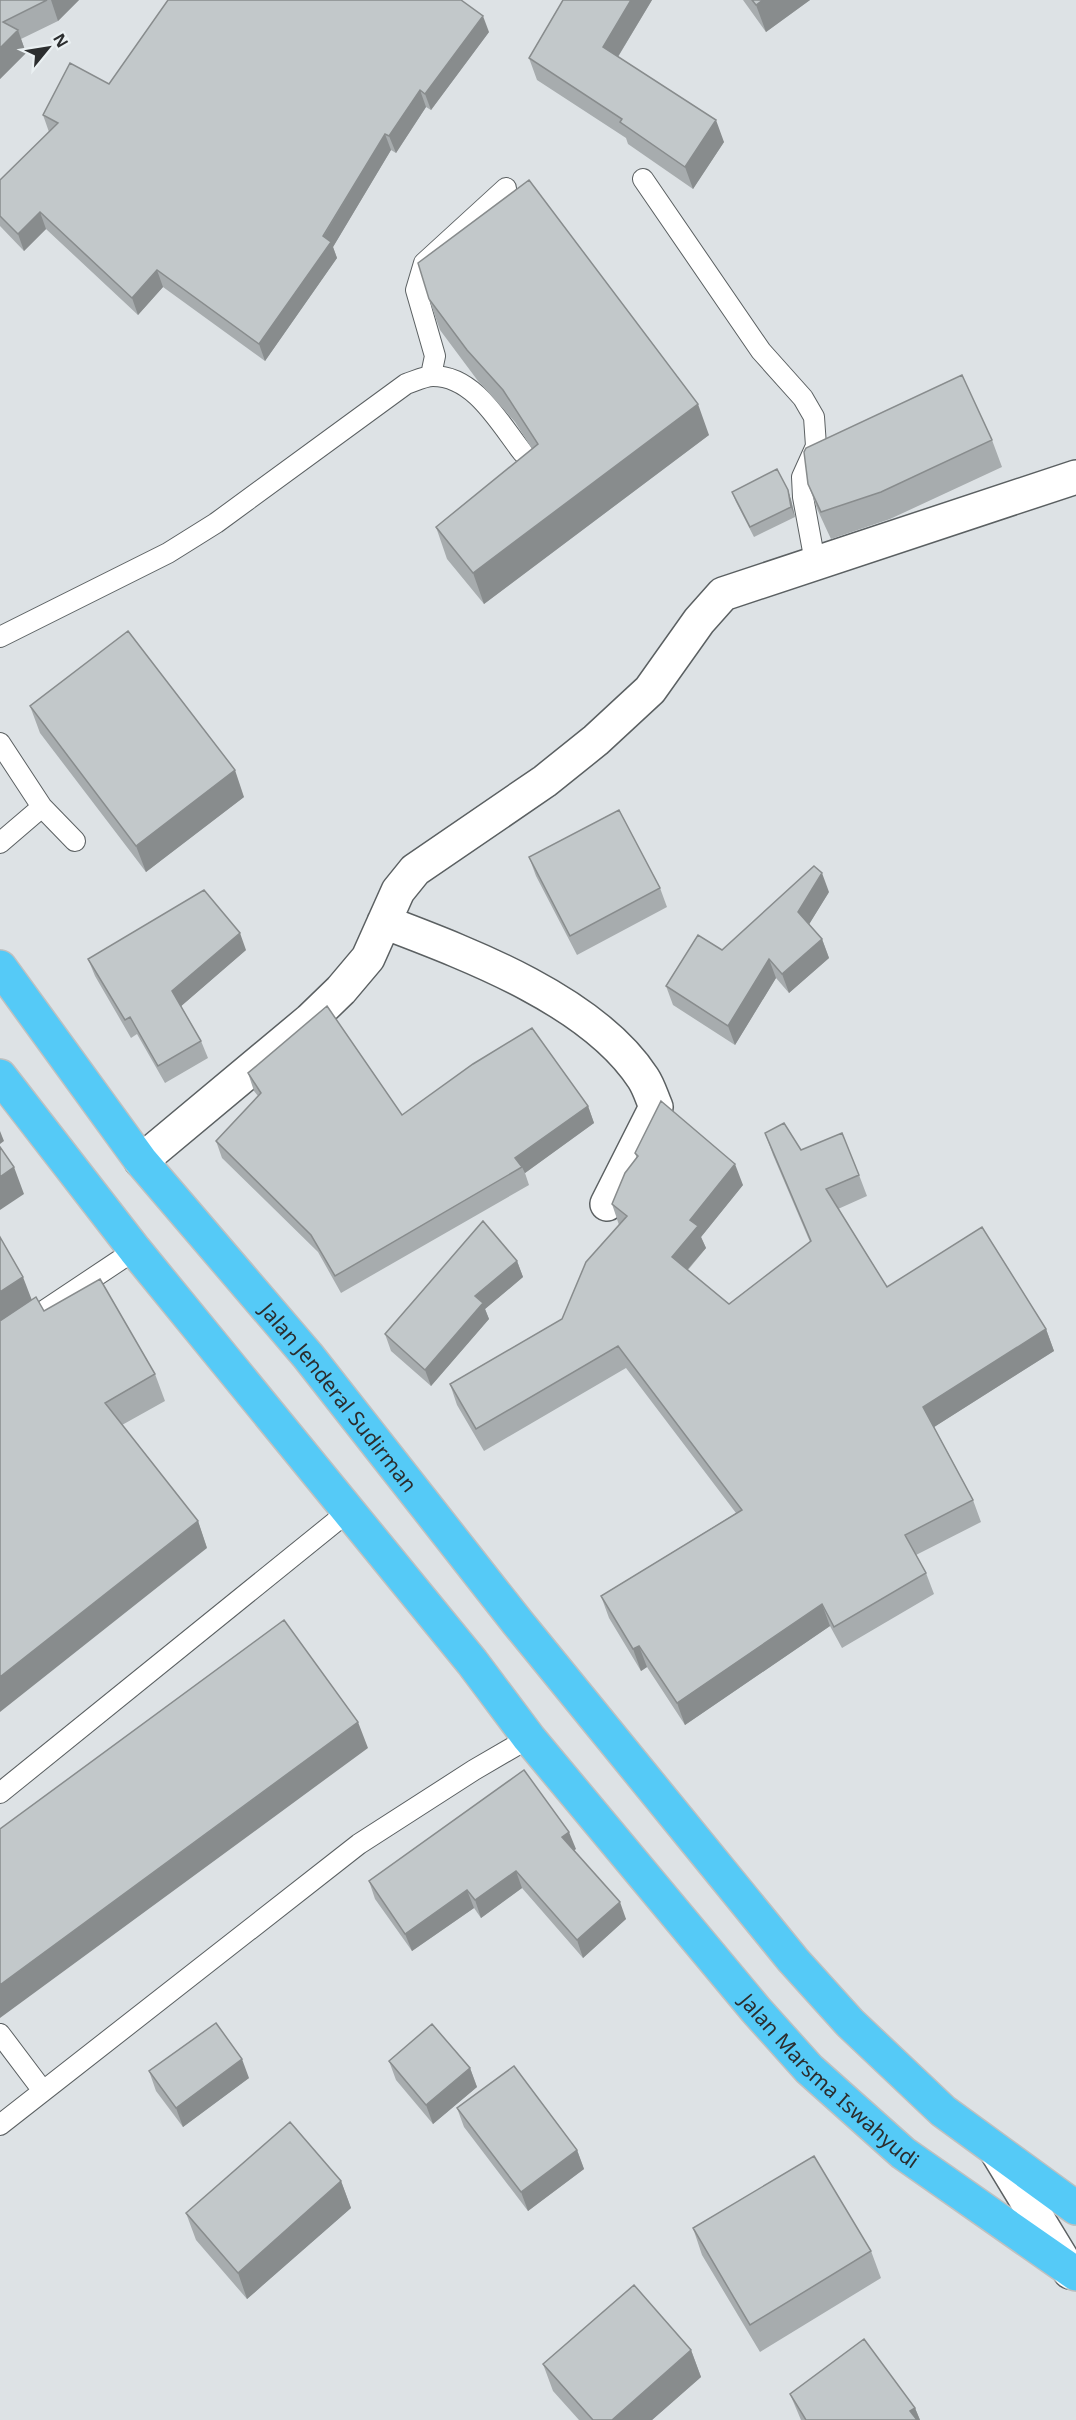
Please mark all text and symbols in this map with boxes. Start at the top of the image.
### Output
north arrow [18,18,78,78]
text: N [48,29,74,52]
street label: Jalan Jenderal Sudirman [253,1295,424,1498]
street label: Jalan Marsma Iswahyudi [733,1986,925,2174]

